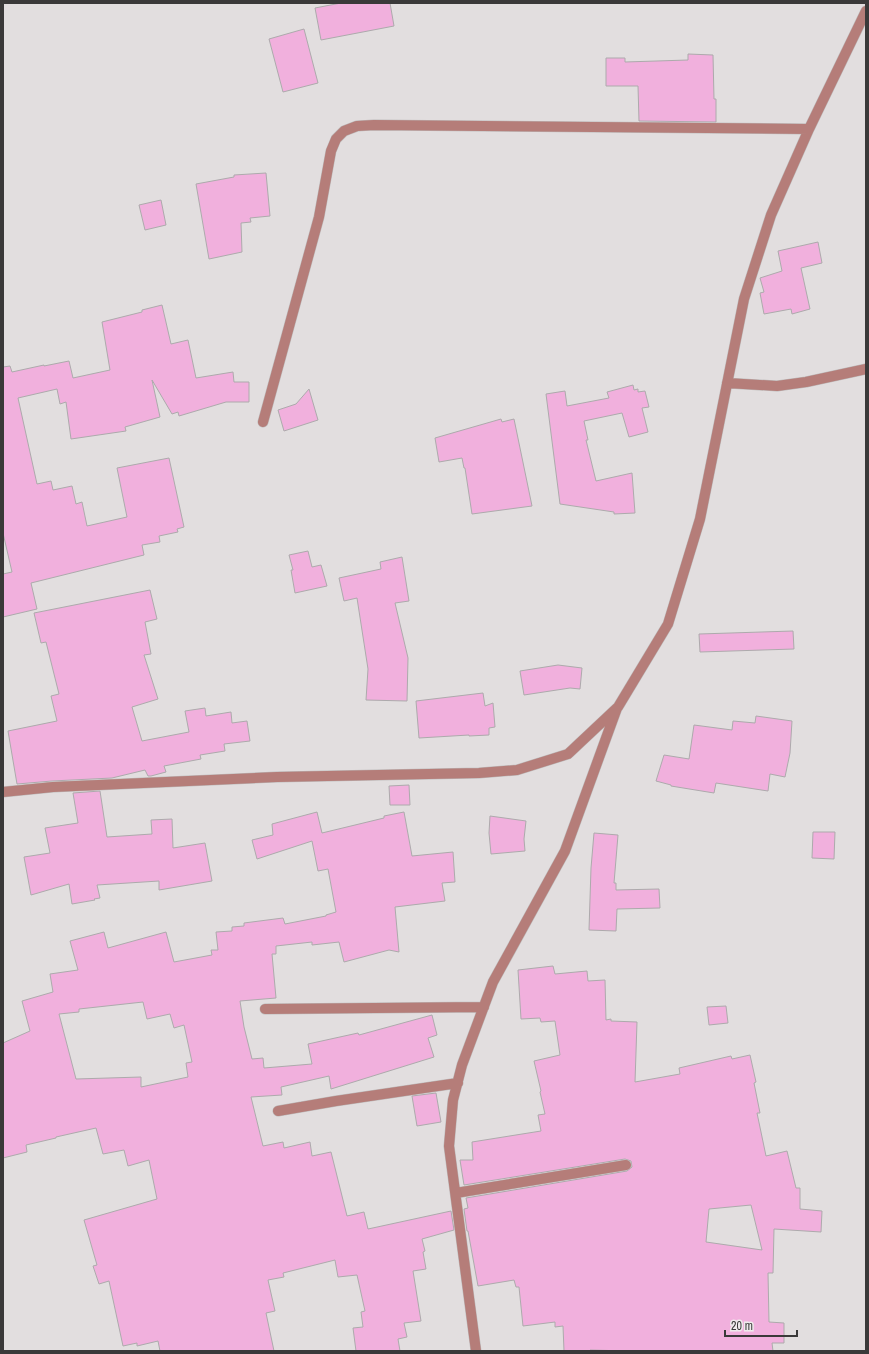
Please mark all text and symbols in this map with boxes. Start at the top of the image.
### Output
scale bar [725,1312,797,1338]
text: 20 m [731,1318,753,1334]

